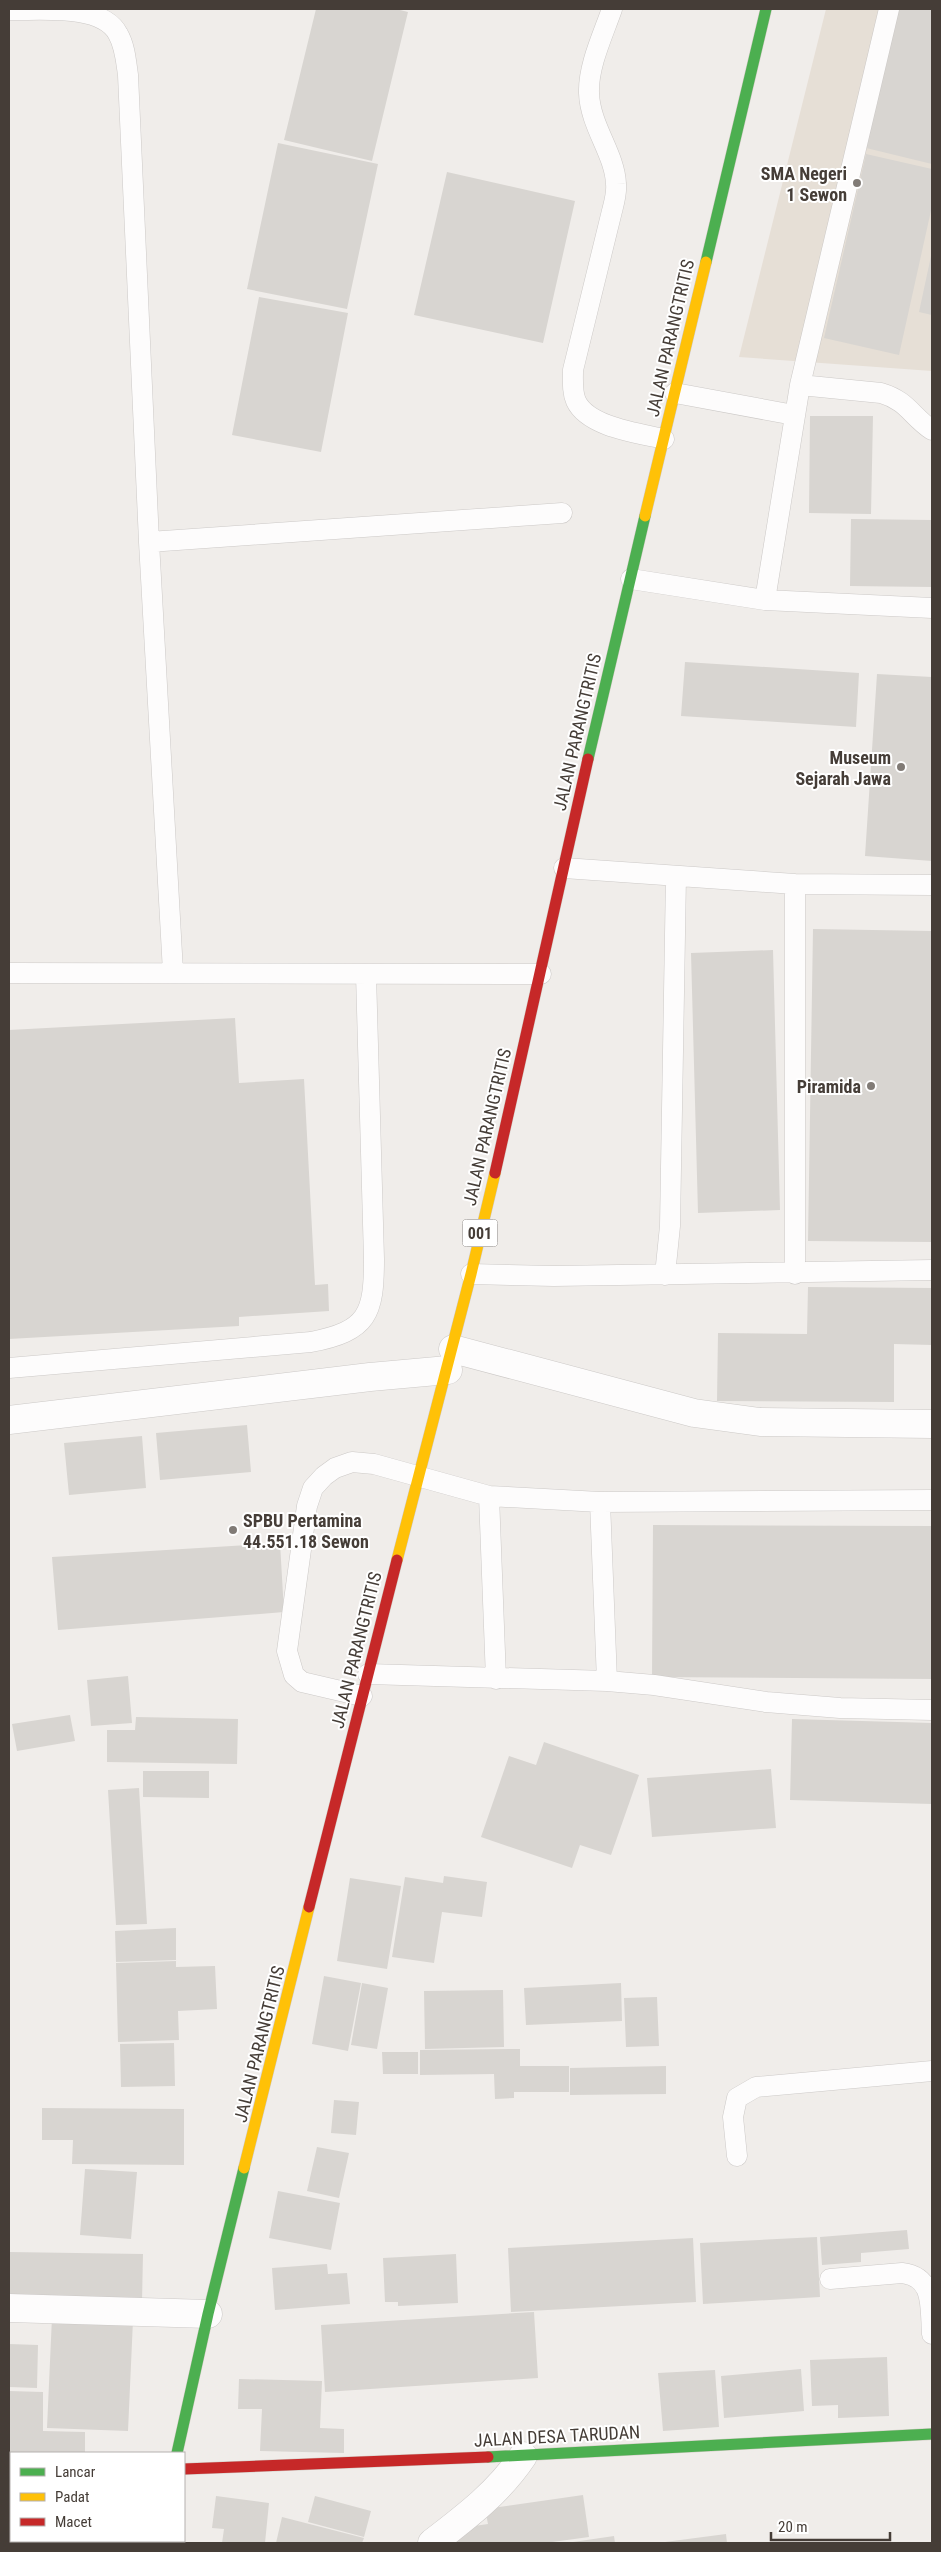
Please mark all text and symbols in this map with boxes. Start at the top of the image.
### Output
place label: SMA Negeri 1 Sewon [761,163,847,205]
marker: SMA Negeri 1 Sewon [851,177,863,189]
street label: JALAN PARANGTRITIS [642,257,698,419]
street label: JALAN PARANGTRITIS [549,651,605,813]
place label: Museum Sejarah Jawa [795,747,891,789]
marker: Museum Sejarah Jawa [895,761,907,773]
street label: JALAN PARANGTRITIS [459,1046,515,1208]
place label: Piramida [797,1076,861,1097]
marker: Piramida [865,1080,877,1092]
road number: 001 [462,1220,498,1246]
place label: SPBU Pertamina 44.551.18 Sewon [243,1510,369,1552]
marker: SPBU Pertamina 44.551.18 Sewon [227,1524,239,1536]
street label: JALAN PARANGTRITIS [326,1570,386,1730]
street label: JALAN PARANGTRITIS [229,1964,289,2124]
street label: JALAN DESA TARUDAN [473,2421,641,2451]
legend [10,2452,185,2542]
text: Lancar [55,2463,96,2481]
text: Padat [55,2488,89,2506]
scale bar [771,2510,890,2542]
text: Macet [55,2513,92,2531]
text: 20 m [778,2518,808,2536]

